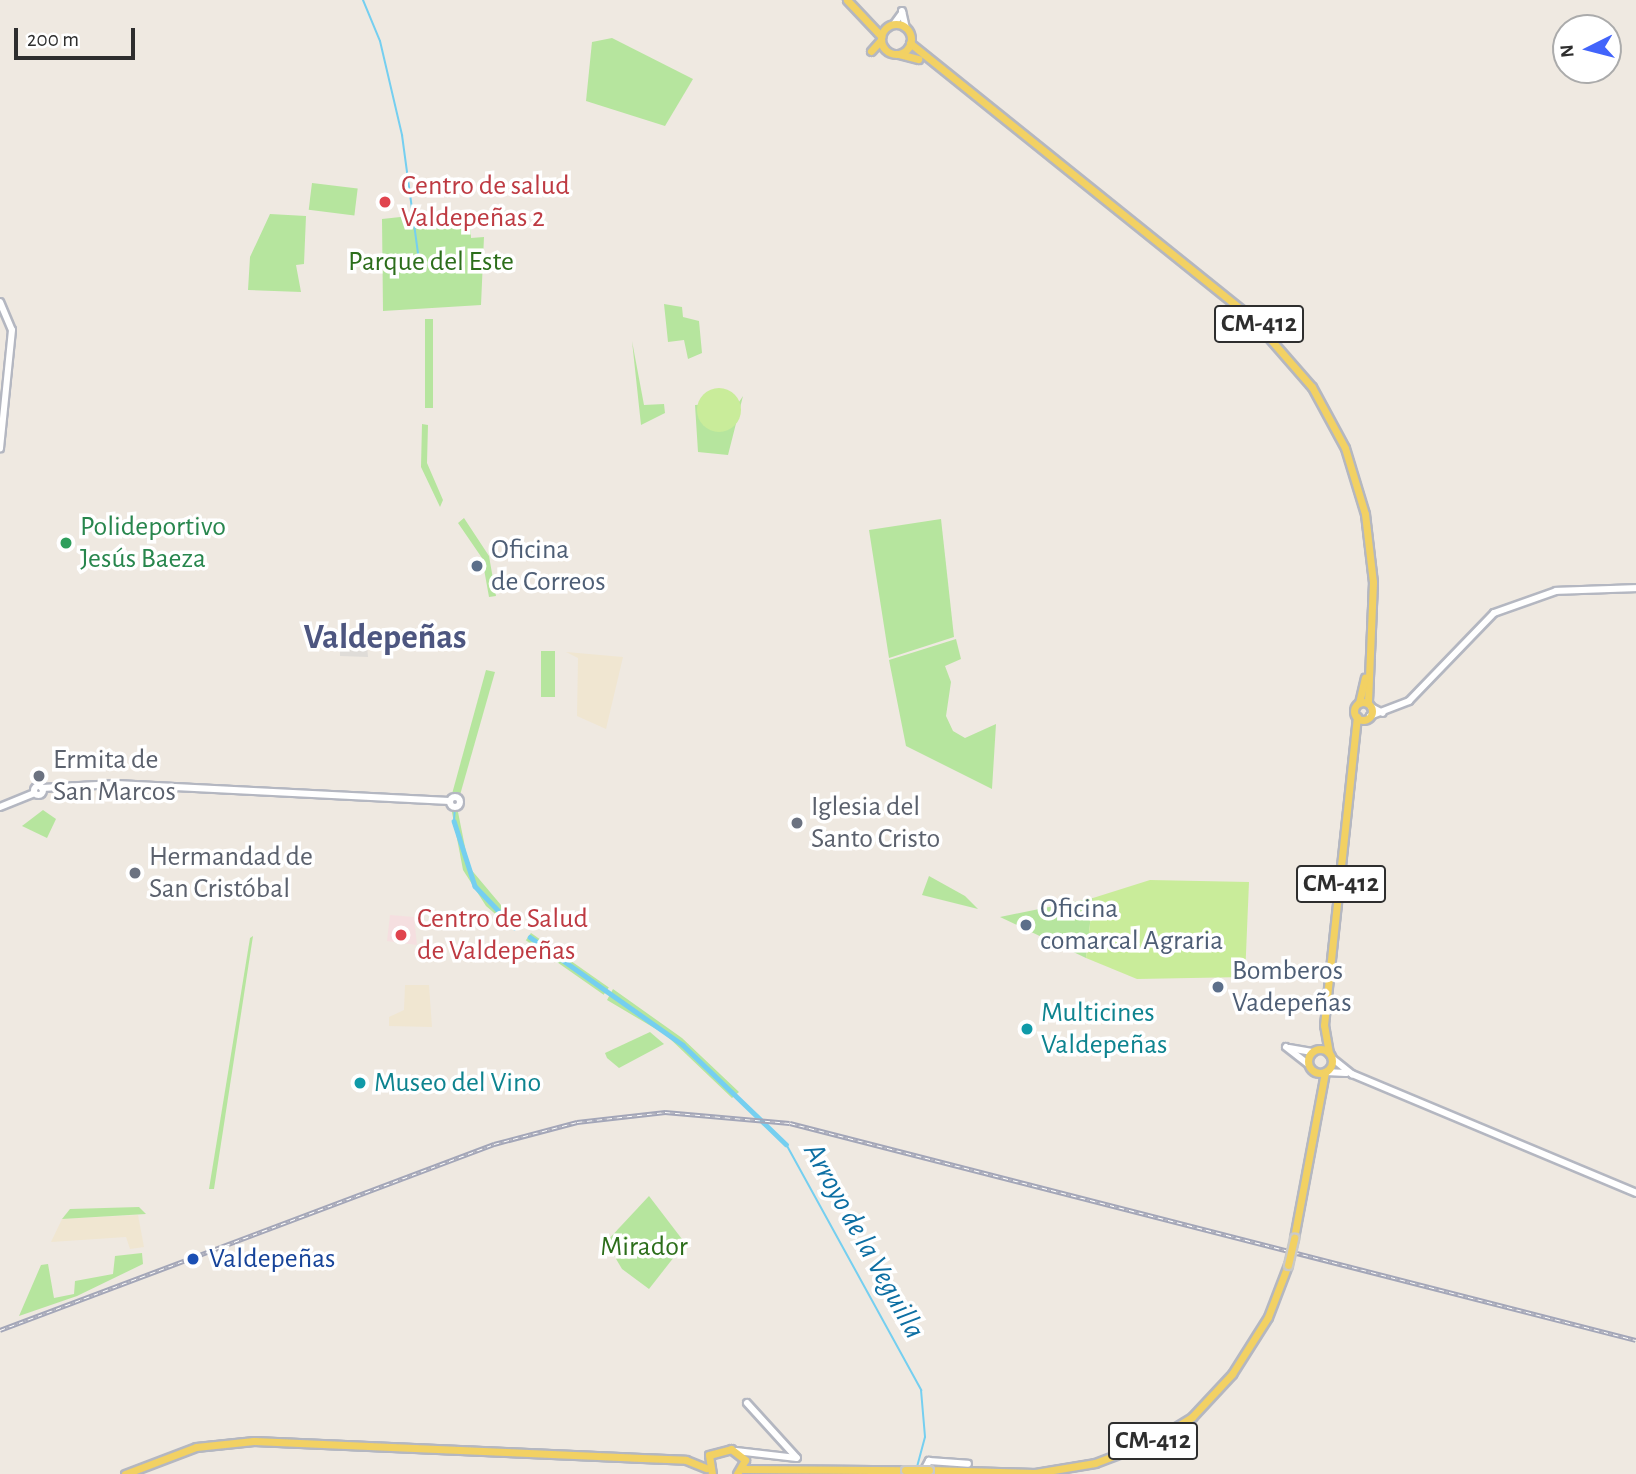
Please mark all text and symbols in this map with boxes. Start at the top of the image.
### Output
scale bar [18,14,138,58]
north arrow [1552,14,1622,84]
text: 200 m [27,29,79,50]
text: N [1557,43,1578,59]
place label: Centro de salud Valdepeñas 2 [401,169,570,235]
marker: Centro de salud Valdepeñas 2 [375,192,395,212]
park label: Parque del Este [348,245,514,279]
road number: CM-412 [1214,302,1304,346]
place label: Polideportivo Jesús Baeza [80,510,226,576]
place label: Oficina de Correos [491,533,606,599]
marker: Polideportivo Jesús Baeza [58,535,74,551]
marker: Oficina de Correos [469,558,485,574]
district label: Valdepeñas [304,617,466,659]
place label: Ermita de San Marcos [53,743,176,809]
marker: Ermita de San Marcos [31,768,47,784]
place label: Iglesia del Santo Cristo [811,790,940,856]
marker: Iglesia del Santo Cristo [789,815,805,831]
place label: Hermandad de San Cristóbal [149,840,313,906]
road number: CM-412 [1296,862,1386,906]
marker: Hermandad de San Cristóbal [127,865,143,881]
place label: Oficina comarcal Agraria [1040,892,1223,958]
place label: Centro de Salud de Valdepeñas [417,902,588,968]
marker: Oficina comarcal Agraria [1018,917,1034,933]
marker: Centro de Salud de Valdepeñas [391,925,411,945]
place label: Bomberos Vadepeñas [1232,954,1352,1020]
marker: Bomberos Vadepeñas [1210,979,1226,995]
place label: Multicines Valdepeñas [1041,996,1167,1062]
marker: Multicines Valdepeñas [1019,1021,1035,1037]
place label: Museo del Vino [374,1066,541,1100]
marker: Museo del Vino [352,1075,368,1091]
water label: Arroyo de la Veguilla [795,1137,933,1345]
park label: Mirador [600,1230,688,1264]
place label: Valdepeñas [209,1242,335,1276]
marker: Valdepeñas [183,1249,203,1269]
road number: CM-412 [1108,1418,1198,1464]

